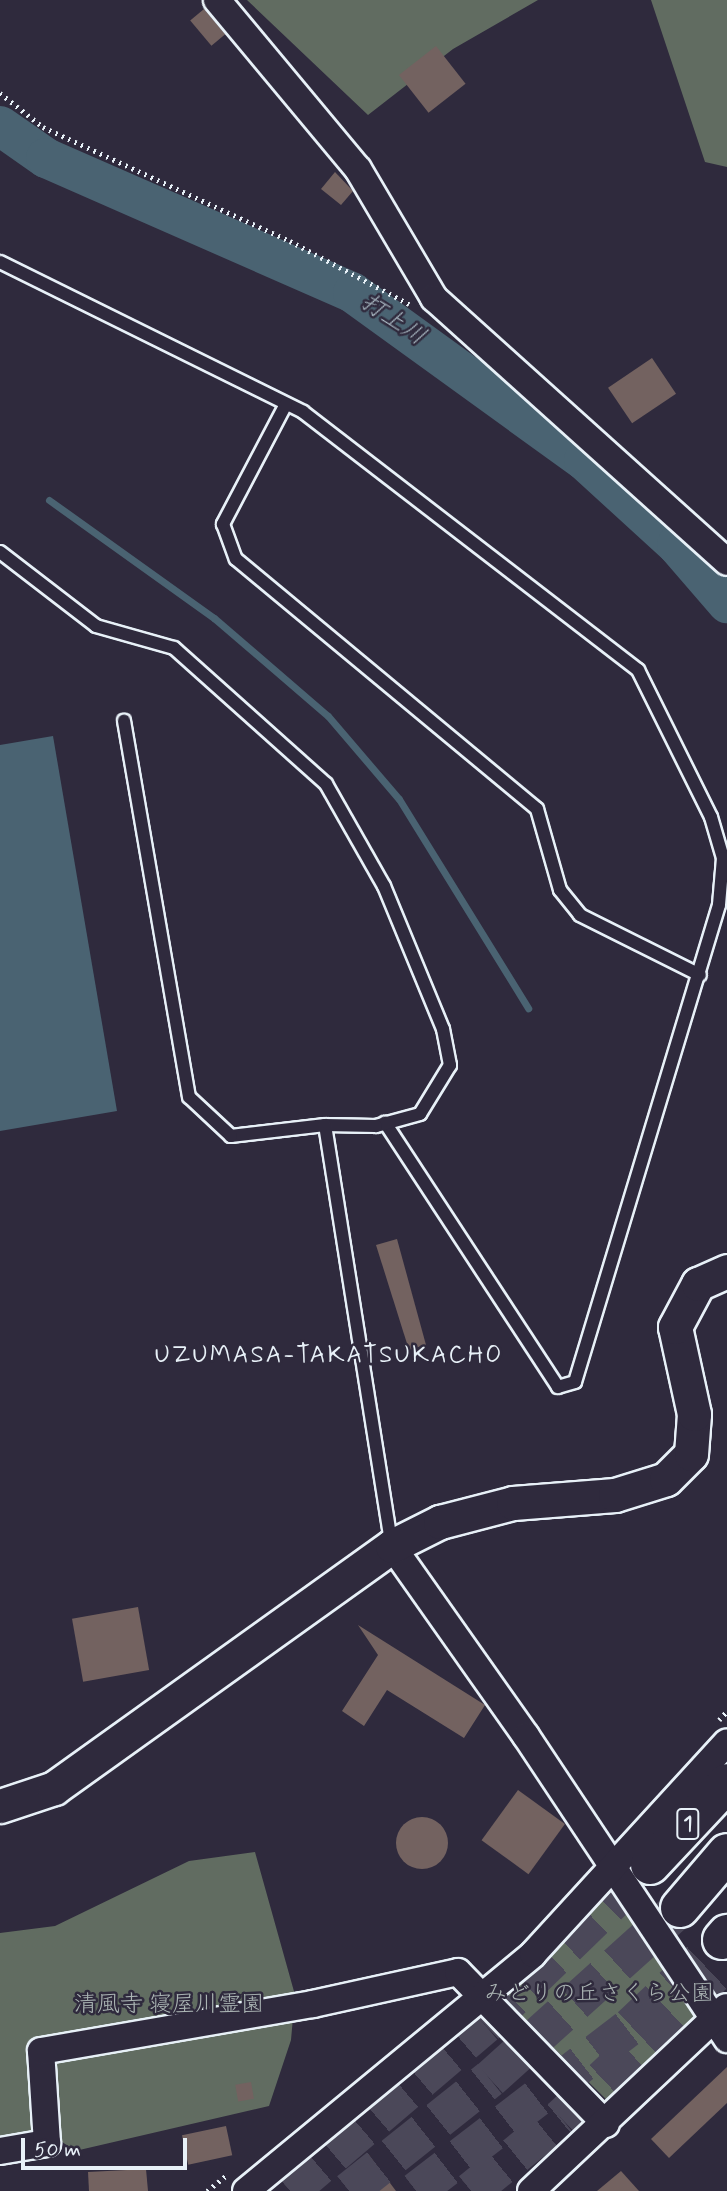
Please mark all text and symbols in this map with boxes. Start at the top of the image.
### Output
water label: 打上川 [355,288,431,352]
district label: UZUMASA-TAKATSUKACHO [158,1342,500,1370]
road number: 1 [676,1806,700,1842]
park label: みどりの丘さくら公園 [484,1980,714,2008]
park label: 清風寺 寝屋川霊園 [74,1991,264,2019]
scale bar [24,2124,191,2168]
text: 50 m [34,2136,81,2164]

